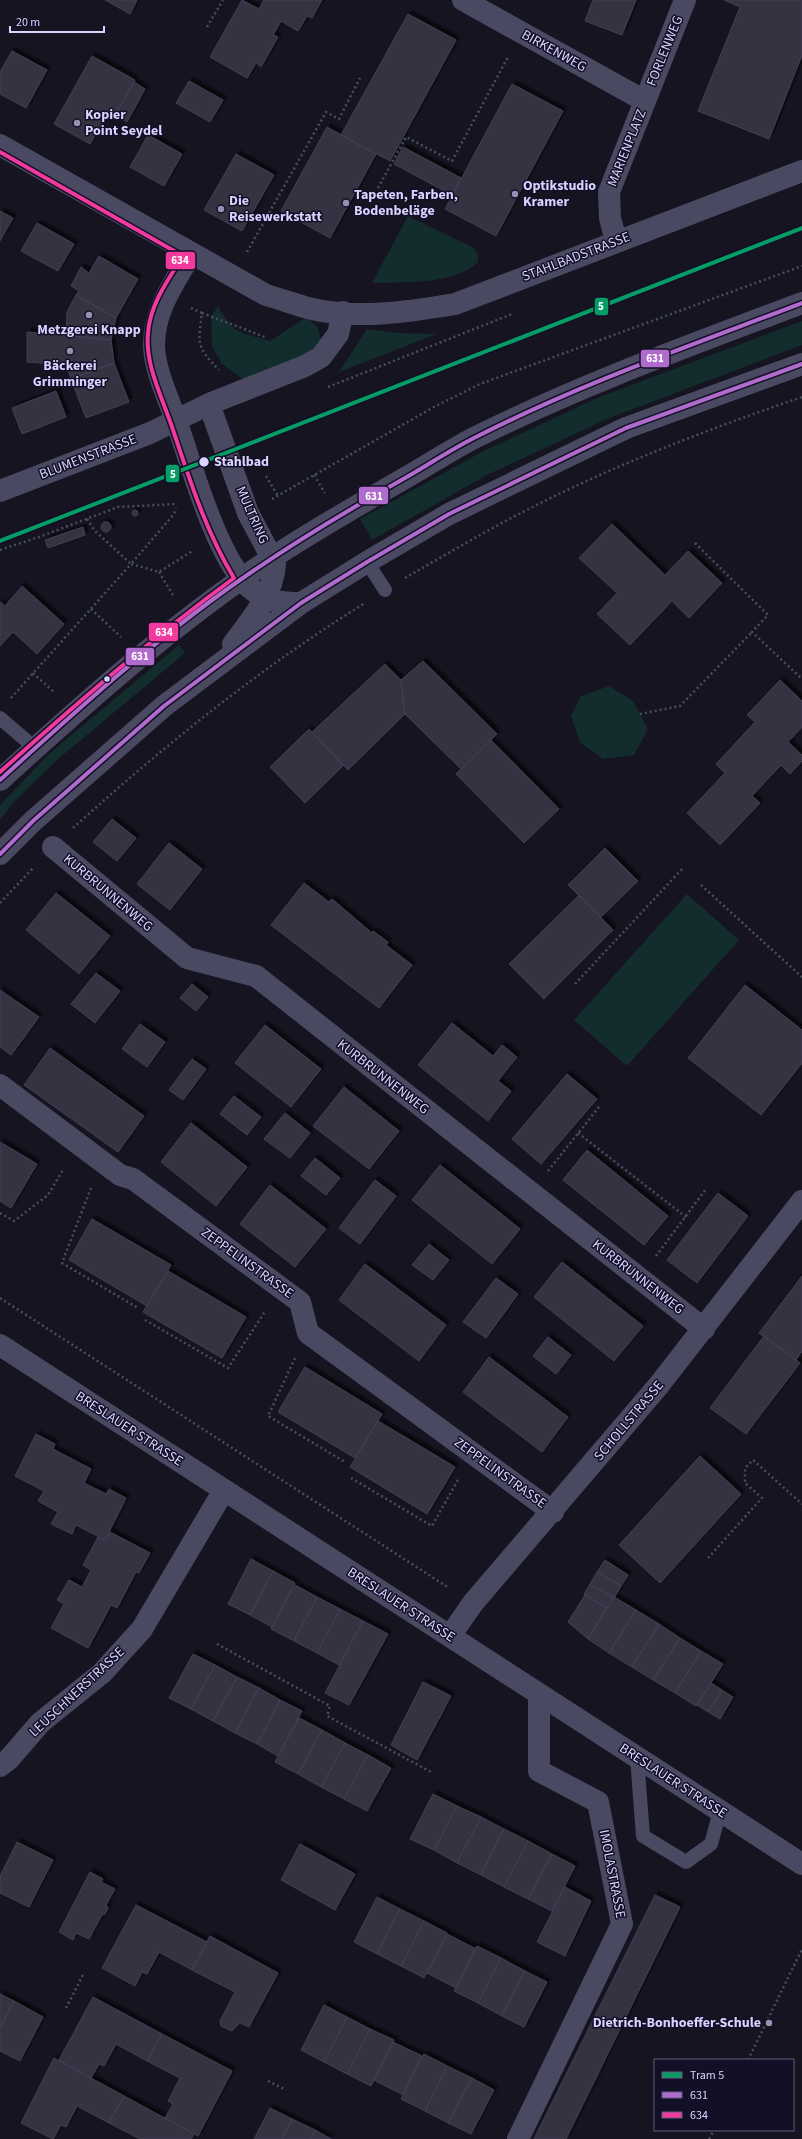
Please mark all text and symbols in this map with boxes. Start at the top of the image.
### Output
scale bar [10,8,104,34]
street label: FORLENWEG [642,13,688,89]
text: 20 m [16,14,40,31]
street label: BIRKENWEG [518,25,590,77]
place label: Kopier Point Seydel [85,105,162,141]
street label: MARIENPLATZ [602,106,652,190]
marker: Kopier Point Seydel [72,118,82,128]
place label: Optikstudio Kramer [523,176,596,212]
place label: Tapeten, Farben, Bodenbeläge [354,185,458,221]
marker: Optikstudio Kramer [510,189,520,199]
place label: Die Reisewerkstatt [229,191,322,227]
marker: Tapeten, Farben, Bodenbeläge [341,198,351,208]
marker: Die Reisewerkstatt [216,204,226,214]
street label: STAHLBADSTRASSE [519,227,633,287]
line badge: 634 [165,251,196,270]
text: 634 [171,253,189,268]
line badge: 5 [594,297,609,316]
text: 5 [598,299,604,314]
marker: Metzgerei Knapp [84,310,94,320]
place label: Metzgerei Knapp [37,320,141,340]
marker: Bäckerei Grimminger [65,346,75,356]
line badge: 631 [640,349,670,368]
text: 631 [646,351,664,366]
place label: Bäckerei Grimminger [33,356,108,392]
street label: BLUMENSTRASSE [37,429,139,485]
place label: Stahlbad [214,452,269,472]
marker: Stahlbad [197,455,211,469]
line badge: 5 [165,464,180,483]
text: 5 [170,467,176,482]
street label: MULTRING [230,483,274,547]
line badge: 631 [358,486,389,505]
text: 631 [365,489,383,504]
line badge: 634 [148,622,179,642]
text: 634 [155,625,173,640]
line badge: 631 [125,647,155,666]
text: 631 [131,649,149,664]
unlabelled marker [102,674,112,684]
street label: KURBRUNNENWEG [59,849,157,937]
street label: KURBRUNNENWEG [333,1035,433,1119]
street label: ZEPPELINSTRASSE [197,1223,297,1303]
street label: KURBRUNNENWEG [588,1235,688,1319]
street label: SCHOLLSTRASSE [589,1376,669,1466]
street label: BRESLAUER STRASSE [71,1387,187,1471]
street label: ZEPPELINSTRASSE [450,1433,550,1513]
street label: BRESLAUER STRASSE [343,1563,459,1647]
street label: LEUSCHNERSTRASSE [25,1642,129,1742]
street label: BRESLAUER STRASSE [615,1739,731,1823]
street label: IMOLASTRASSE [594,1828,630,1920]
place label: Dietrich-Bonhoeffer-Schule [593,2013,761,2033]
marker: Dietrich-Bonhoeffer-Schule [764,2018,774,2028]
legend [654,2059,794,2131]
text: Tram 5 [690,2067,724,2084]
text: 631 [690,2087,708,2104]
text: 634 [690,2107,708,2124]

